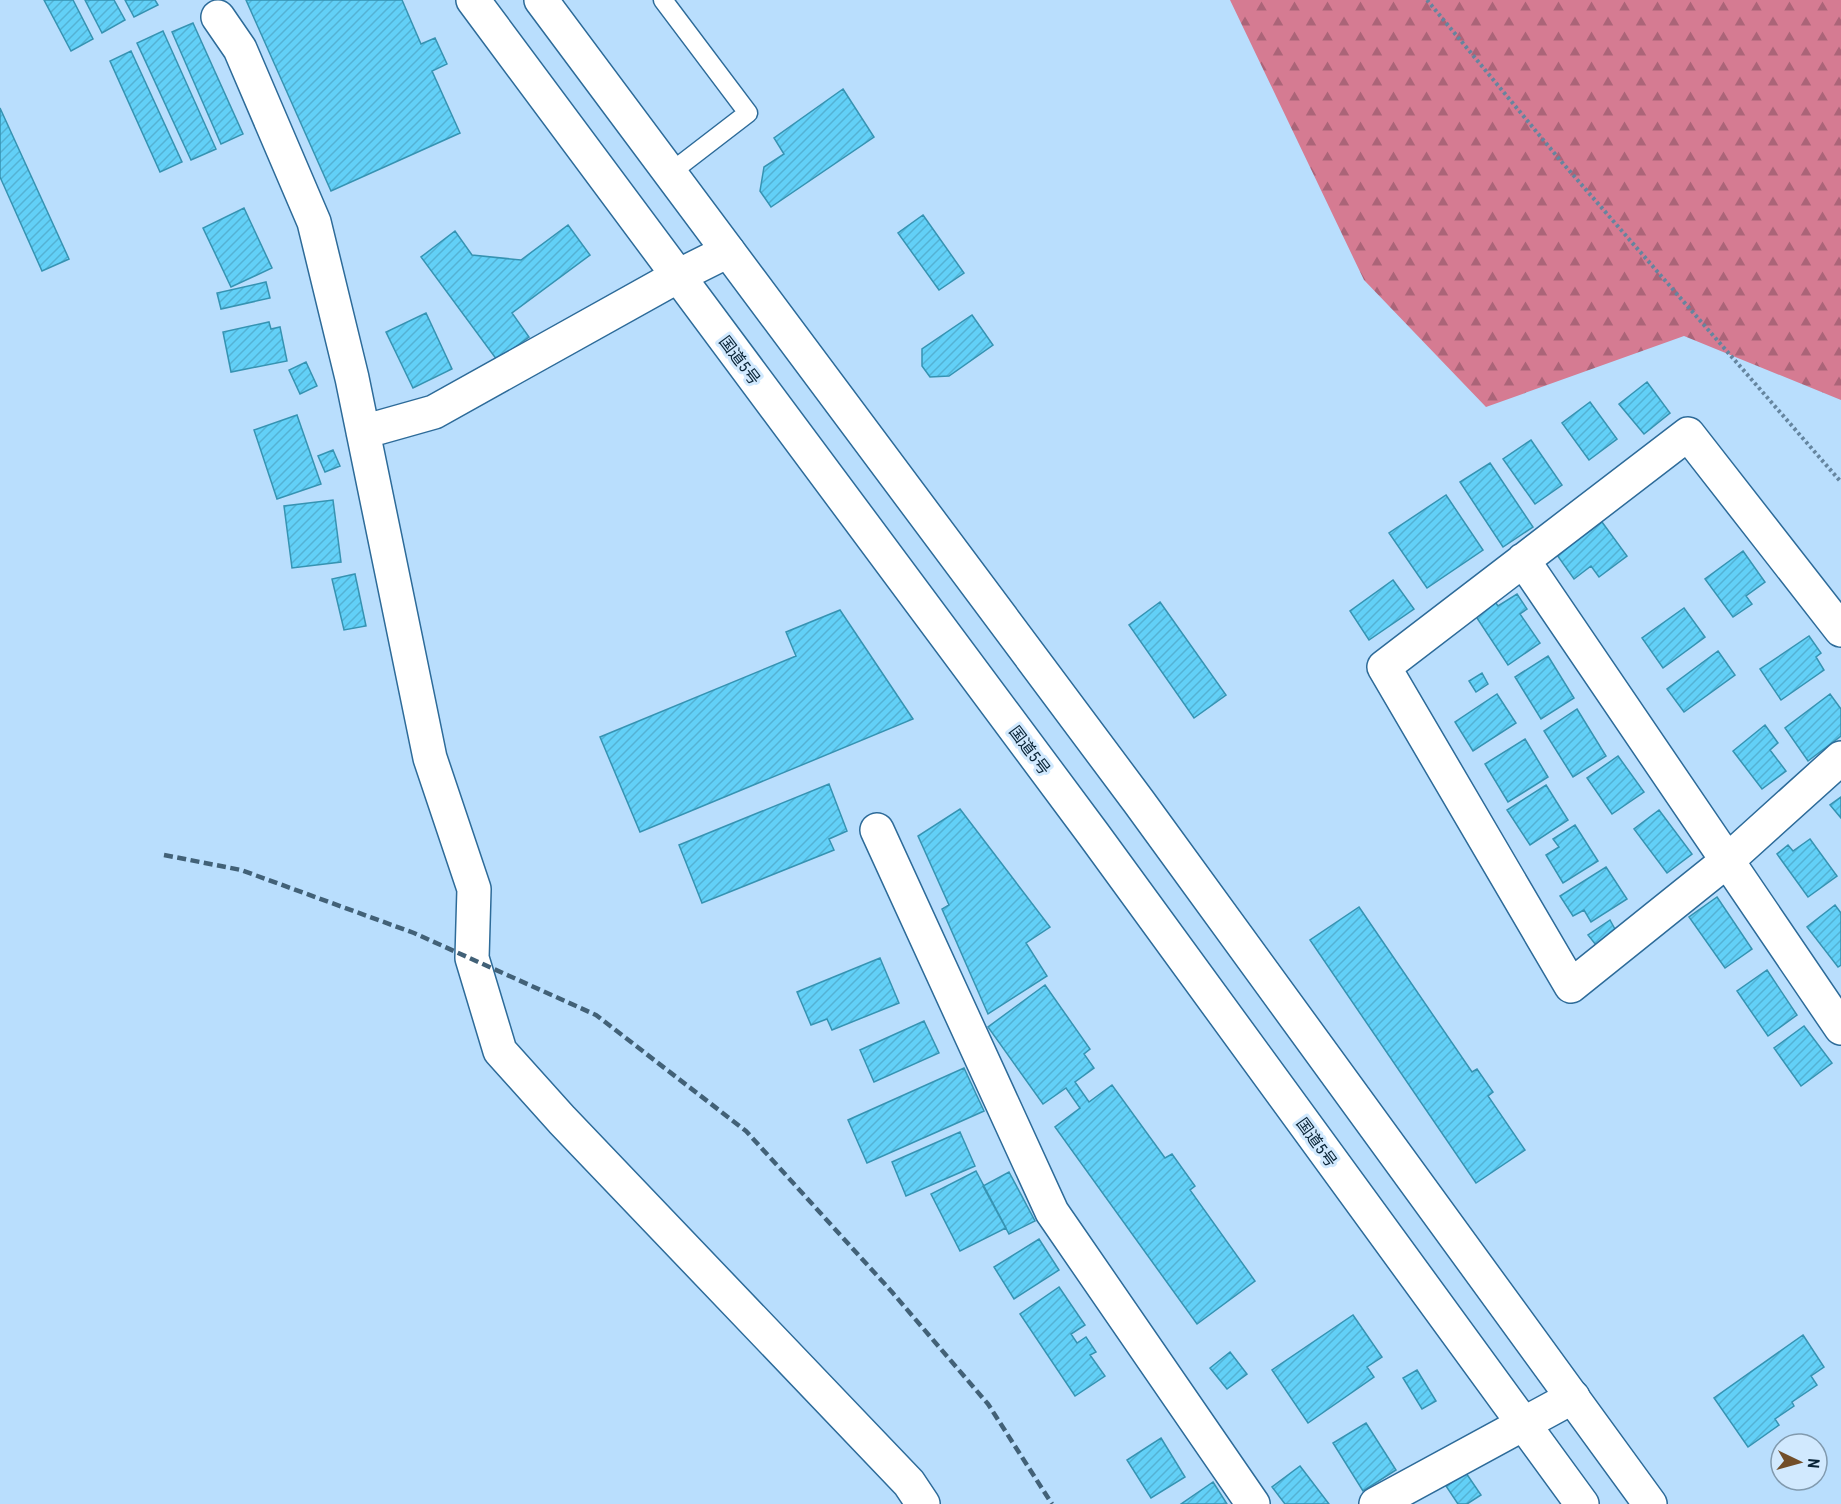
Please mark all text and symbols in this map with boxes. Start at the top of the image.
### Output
street label: 国道5号 [715,332,764,388]
street label: 国道5号 [1005,722,1054,778]
street label: 国道5号 [1292,1114,1341,1170]
north arrow [1769,1432,1829,1492]
text: N [1804,1458,1823,1469]

